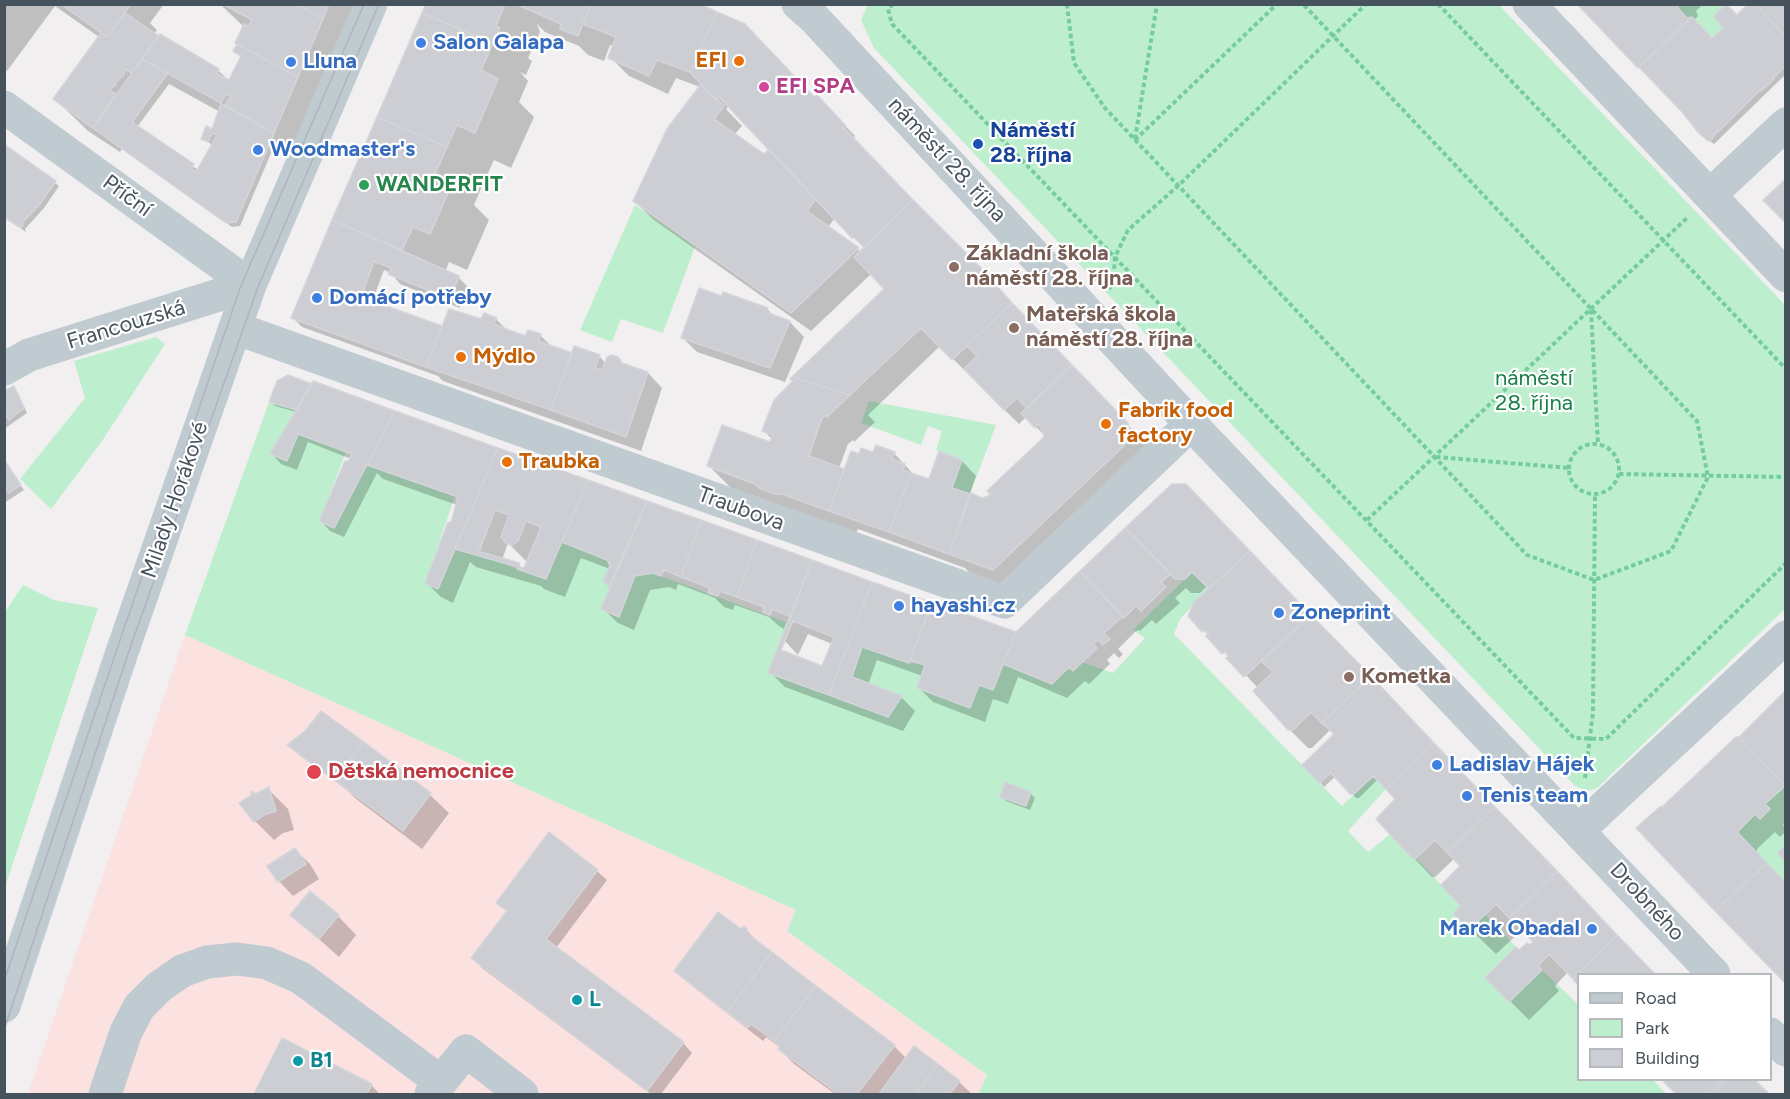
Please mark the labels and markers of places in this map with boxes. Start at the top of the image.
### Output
place label: Salon Galapa [433,30,564,56]
marker: Salon Galapa [414,36,428,50]
place label: EFI [695,48,727,74]
place label: Lluna [303,49,357,75]
marker: EFI [732,54,746,68]
marker: Lluna [284,55,298,69]
place label: EFI SPA [776,74,855,100]
marker: EFI SPA [757,80,771,94]
place label: Náměstí 28. října [990,118,1075,170]
place label: Woodmaster's [270,137,415,163]
marker: Náměstí 28. října [971,137,985,151]
marker: Woodmaster's [251,143,265,157]
place label: WANDERFIT [376,172,503,198]
marker: WANDERFIT [357,178,371,192]
place label: Základní škola náměstí 28. října [966,241,1133,292]
marker: Základní škola náměstí 28. října [947,260,961,274]
place label: Domácí potřeby [329,285,492,311]
marker: Domácí potřeby [310,291,324,305]
place label: Mateřská škola náměstí 28. října [1026,302,1193,354]
marker: Mateřská škola náměstí 28. října [1007,321,1021,335]
place label: Mýdlo [473,344,535,370]
marker: Mýdlo [454,350,468,364]
place label: Fabrik food factory [1118,398,1233,450]
marker: Fabrik food factory [1099,417,1113,431]
place label: Traubka [519,449,600,475]
marker: Traubka [500,455,514,469]
place label: hayashi.cz [911,593,1016,619]
marker: hayashi.cz [892,599,906,613]
place label: Zoneprint [1291,600,1391,626]
marker: Zoneprint [1272,606,1286,620]
place label: Kometka [1361,664,1451,690]
marker: Kometka [1342,670,1356,684]
place label: Ladislav Hájek [1449,752,1594,778]
marker: Ladislav Hájek [1430,758,1444,772]
place label: Dětská nemocnice [328,759,514,785]
marker: Dětská nemocnice [305,763,323,781]
place label: Tenis team [1479,783,1588,809]
marker: Tenis team [1460,789,1474,803]
place label: Marek Obadal [1439,916,1580,942]
marker: Marek Obadal [1585,922,1599,936]
place label: L [589,987,601,1013]
marker: L [570,993,584,1007]
place label: B1 [310,1048,333,1074]
marker: B1 [291,1054,305,1068]

